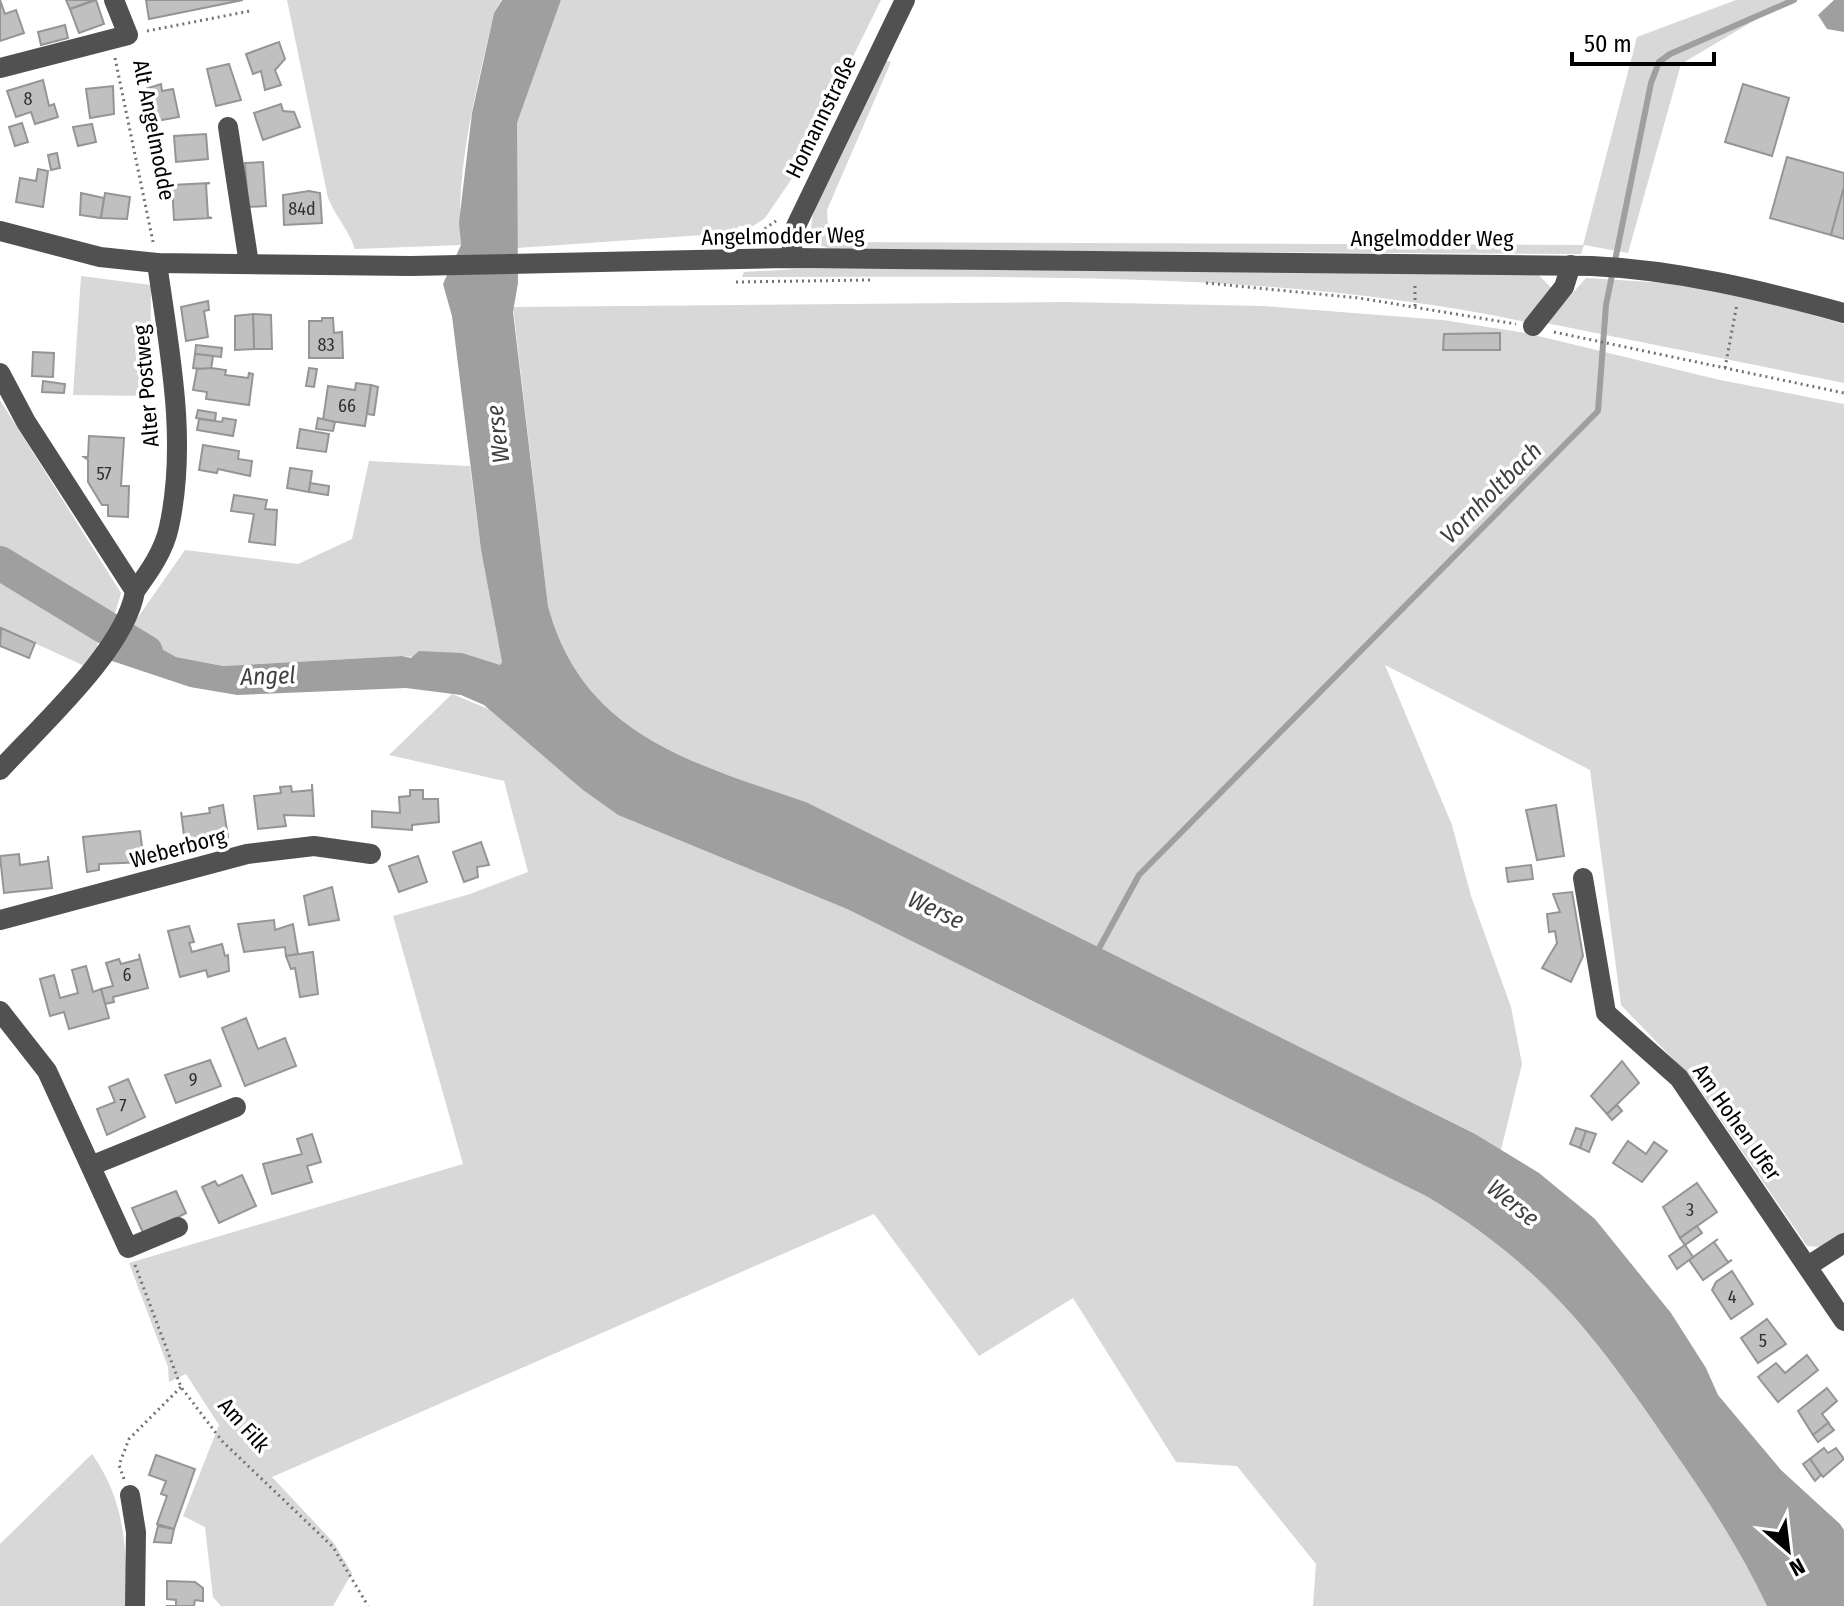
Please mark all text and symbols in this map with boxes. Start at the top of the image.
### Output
scale bar [1572,16,1714,66]
text: 50 m [1584,30,1632,58]
street label: Homannstraße [780,51,862,183]
street label: Alt Angelmodde [127,57,181,203]
house number: 8 [24,88,33,110]
house number: 84d [288,198,316,220]
street label: Angelmodder Weg [701,221,865,251]
street label: Angelmodder Weg [1350,225,1514,252]
street label: Alter Postweg [127,323,165,448]
house number: 83 [317,334,335,356]
house number: 66 [338,395,356,417]
water label: Werse [481,403,515,465]
water label: Vornholtbach [1434,436,1548,550]
house number: 57 [96,463,112,485]
water label: Angel [239,661,296,691]
street label: Weberborg [127,822,230,874]
water label: Werse [904,885,968,935]
house number: 6 [123,964,132,986]
street label: Am Hohen Ufer [1687,1059,1787,1186]
house number: 9 [189,1069,197,1091]
house number: 7 [119,1095,127,1117]
water label: Werse [1481,1174,1545,1232]
house number: 3 [1686,1199,1694,1221]
house number: 4 [1728,1286,1737,1308]
house number: 5 [1759,1330,1767,1352]
street label: Am Filk [212,1392,276,1458]
north arrow [1748,1510,1828,1590]
text: N [1785,1552,1809,1582]

